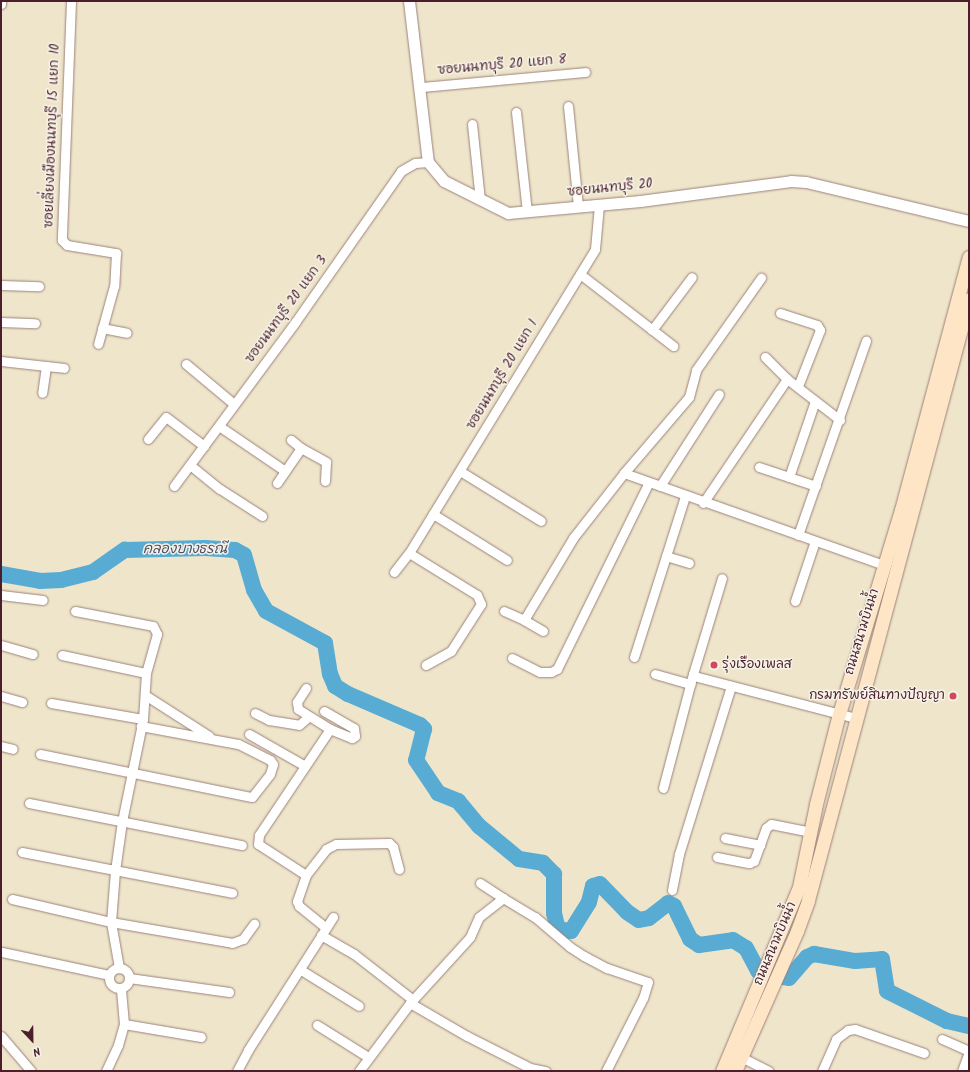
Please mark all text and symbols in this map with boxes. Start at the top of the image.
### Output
street label: ซอยเลี่ยงเมืองนนทบุรี 15 แยก 10 [42,44,64,228]
street label: ซอยนนทบุรี 20 แยก 8 [437,53,567,79]
street label: ซอยนนทบุรี 20 [567,177,653,201]
street label: ซอยนนทบุรี 20 แยก 3 [243,253,331,367]
street label: ซอยนนทบุรี 20 แยก 1 [464,317,542,433]
water label: คลองบางธรณี [143,541,227,557]
street label: ถนนสนามบินน้ำ [842,587,884,677]
place label: รุ่งเรืองเพลส [722,657,792,673]
marker: รุ่งเรืองเพลส [709,660,719,670]
place label: กรมทรัพย์สินทางปัญญา [809,688,945,704]
marker: กรมทรัพย์สินทางปัญญา [948,691,958,701]
street label: ถนนสนามบินน้ำ [751,900,801,988]
north arrow [12,1020,52,1060]
text: N [30,1041,43,1061]

